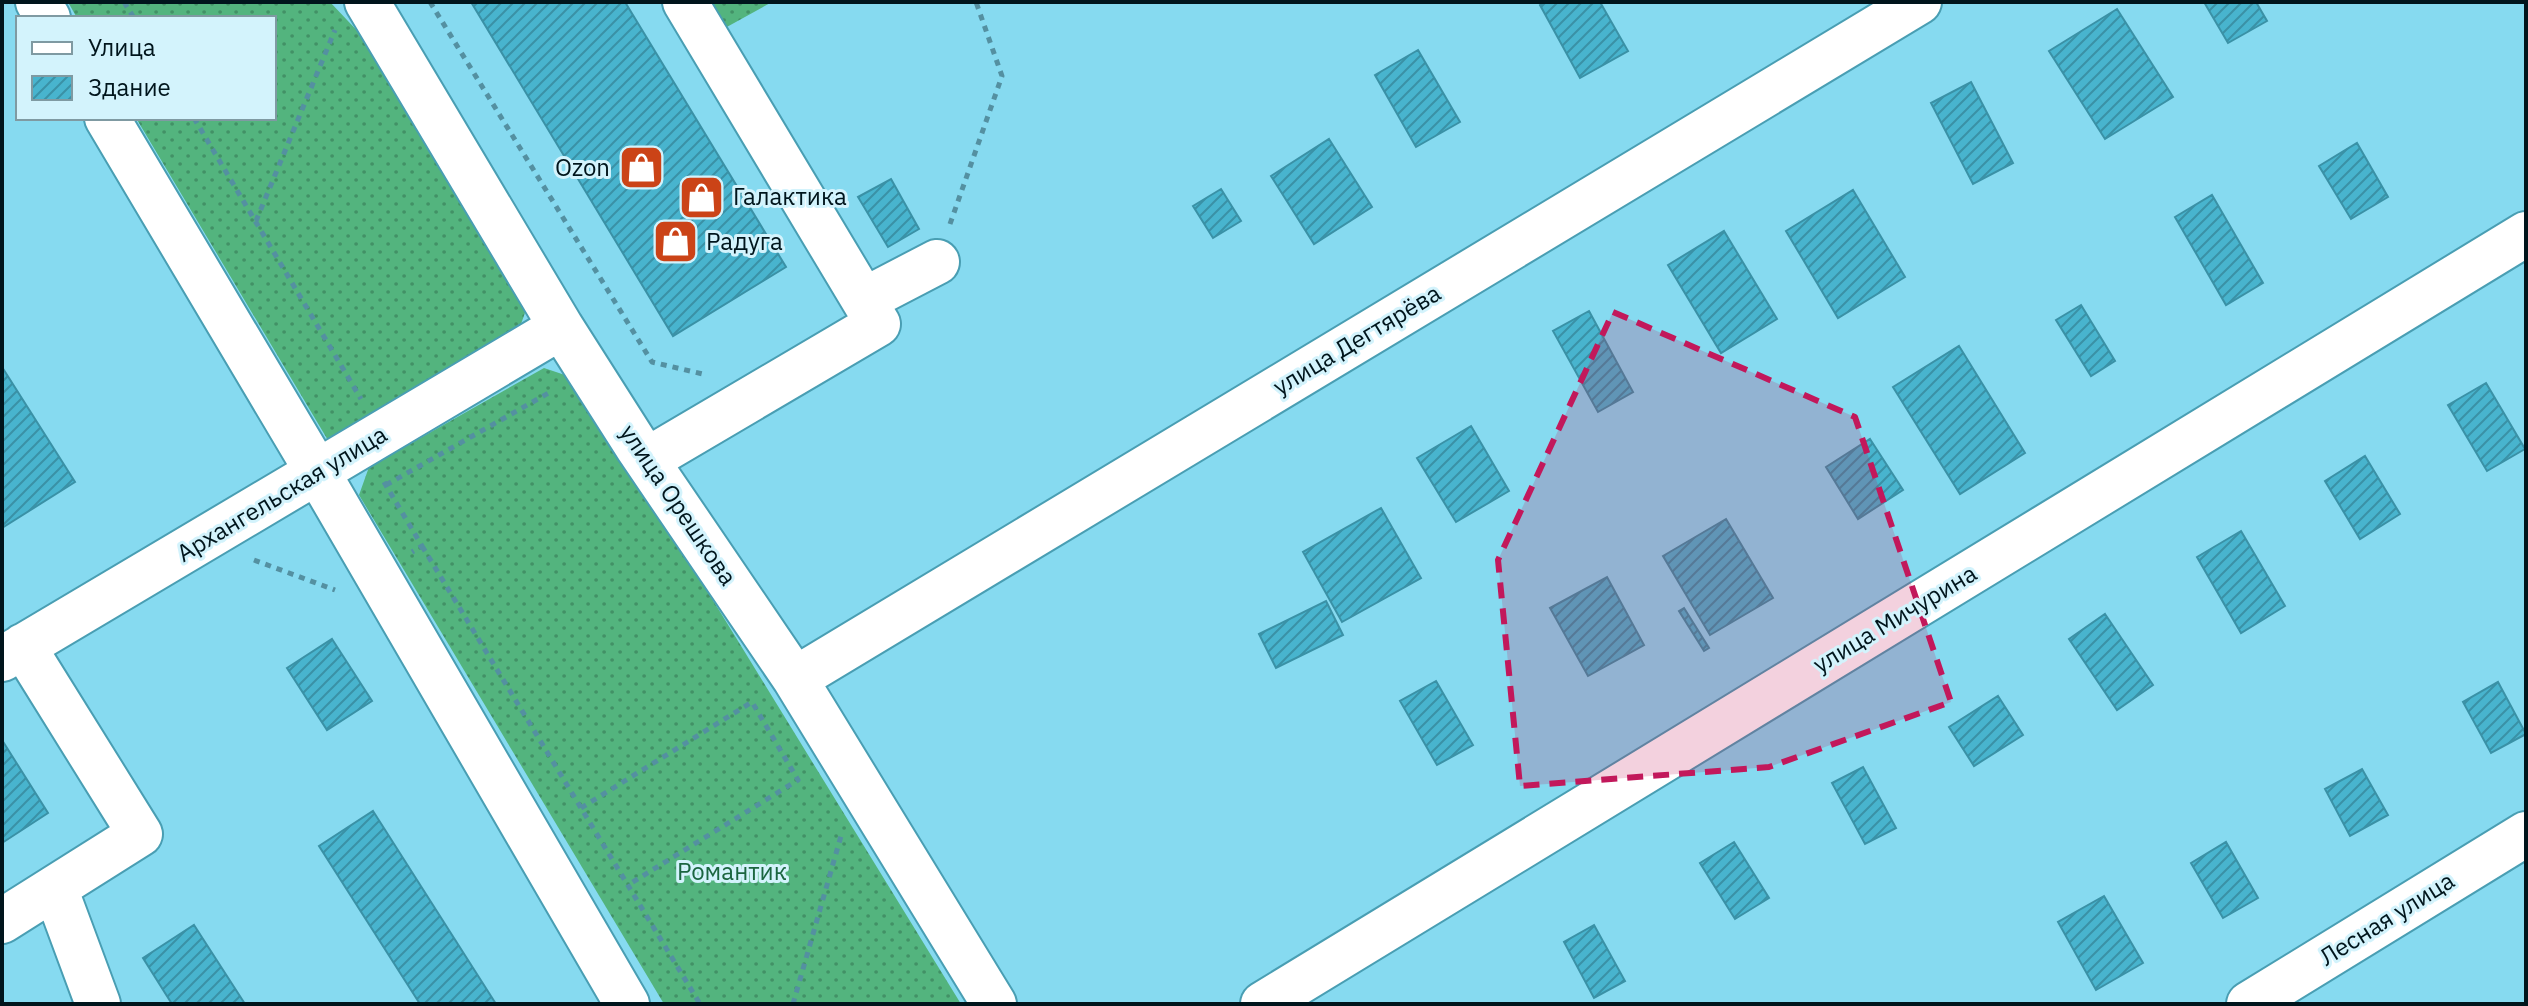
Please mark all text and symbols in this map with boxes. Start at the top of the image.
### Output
legend [16,16,276,120]
text: Улица [88,31,156,63]
text: Здание [88,71,171,103]
shop icon: Ozon [617,144,665,192]
place label: Ozon [555,151,610,183]
shop icon: Галактика [678,173,726,221]
place label: Галактика [733,180,847,212]
shop icon: Радуга [651,218,699,266]
place label: Радуга [706,225,783,257]
street label: улица Дегтярёва [1267,276,1447,402]
street label: Архангельская улица [170,418,393,569]
street label: улица Орешкова [613,418,745,591]
street label: улица Мичурина [1807,557,1982,680]
park label: Романтик [677,855,787,887]
street label: Лесная улица [2313,864,2460,972]

